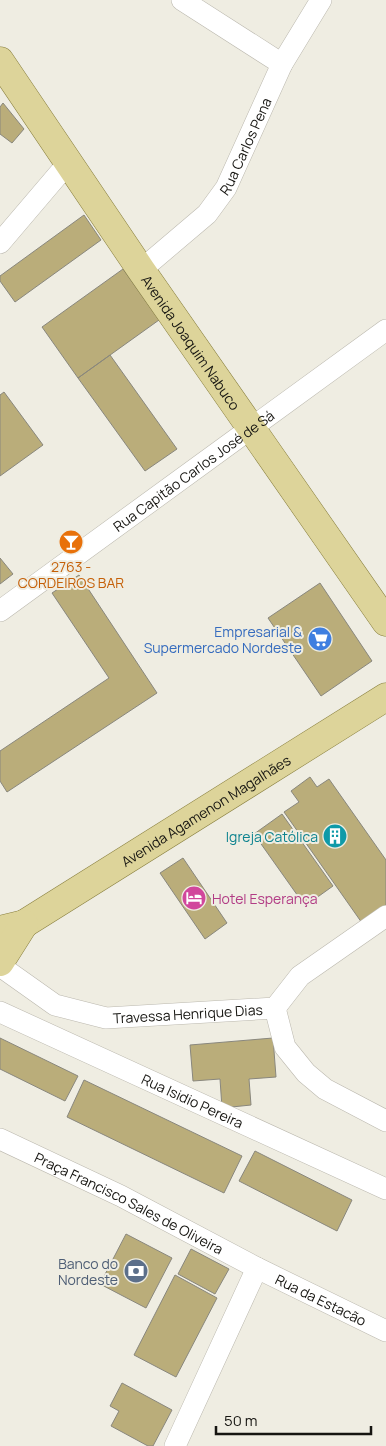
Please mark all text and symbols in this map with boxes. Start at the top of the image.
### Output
street label: Rua Carlos Pena [215,94,275,199]
street label: Avenida Joaquim Nabuco [138,271,245,413]
street label: Rua Capitão Carlos José de Sá [109,405,278,535]
bar icon: 2763 - CORDEIROS BAR [58,529,84,555]
place label: 2763 - CORDEIROS BAR [18,557,124,592]
place label: Empresarial & Supermercado Nordeste [144,622,302,657]
supermarket icon: Empresarial & Supermercado Nordeste [307,626,333,652]
street label: Avenida Agamenon Magalhães [117,750,294,870]
building icon: Igreja Católica [322,823,348,849]
place label: Igreja Católica [226,827,318,846]
hotel icon: Hotel Esperança [181,885,207,911]
place label: Hotel Esperança [212,889,318,908]
street label: Travessa Henrique Dias [112,999,263,1027]
street label: Rua Isidio Pereira [139,1069,247,1132]
street label: Praça Francisco Sales de Oliveira [32,1147,227,1258]
place label: Banco do Nordeste [58,1254,118,1289]
bank icon: Banco do Nordeste [123,1258,149,1284]
street label: Rua da Estacão [272,1269,370,1330]
scale bar [216,1404,371,1436]
text: 50 m [224,1410,258,1431]

